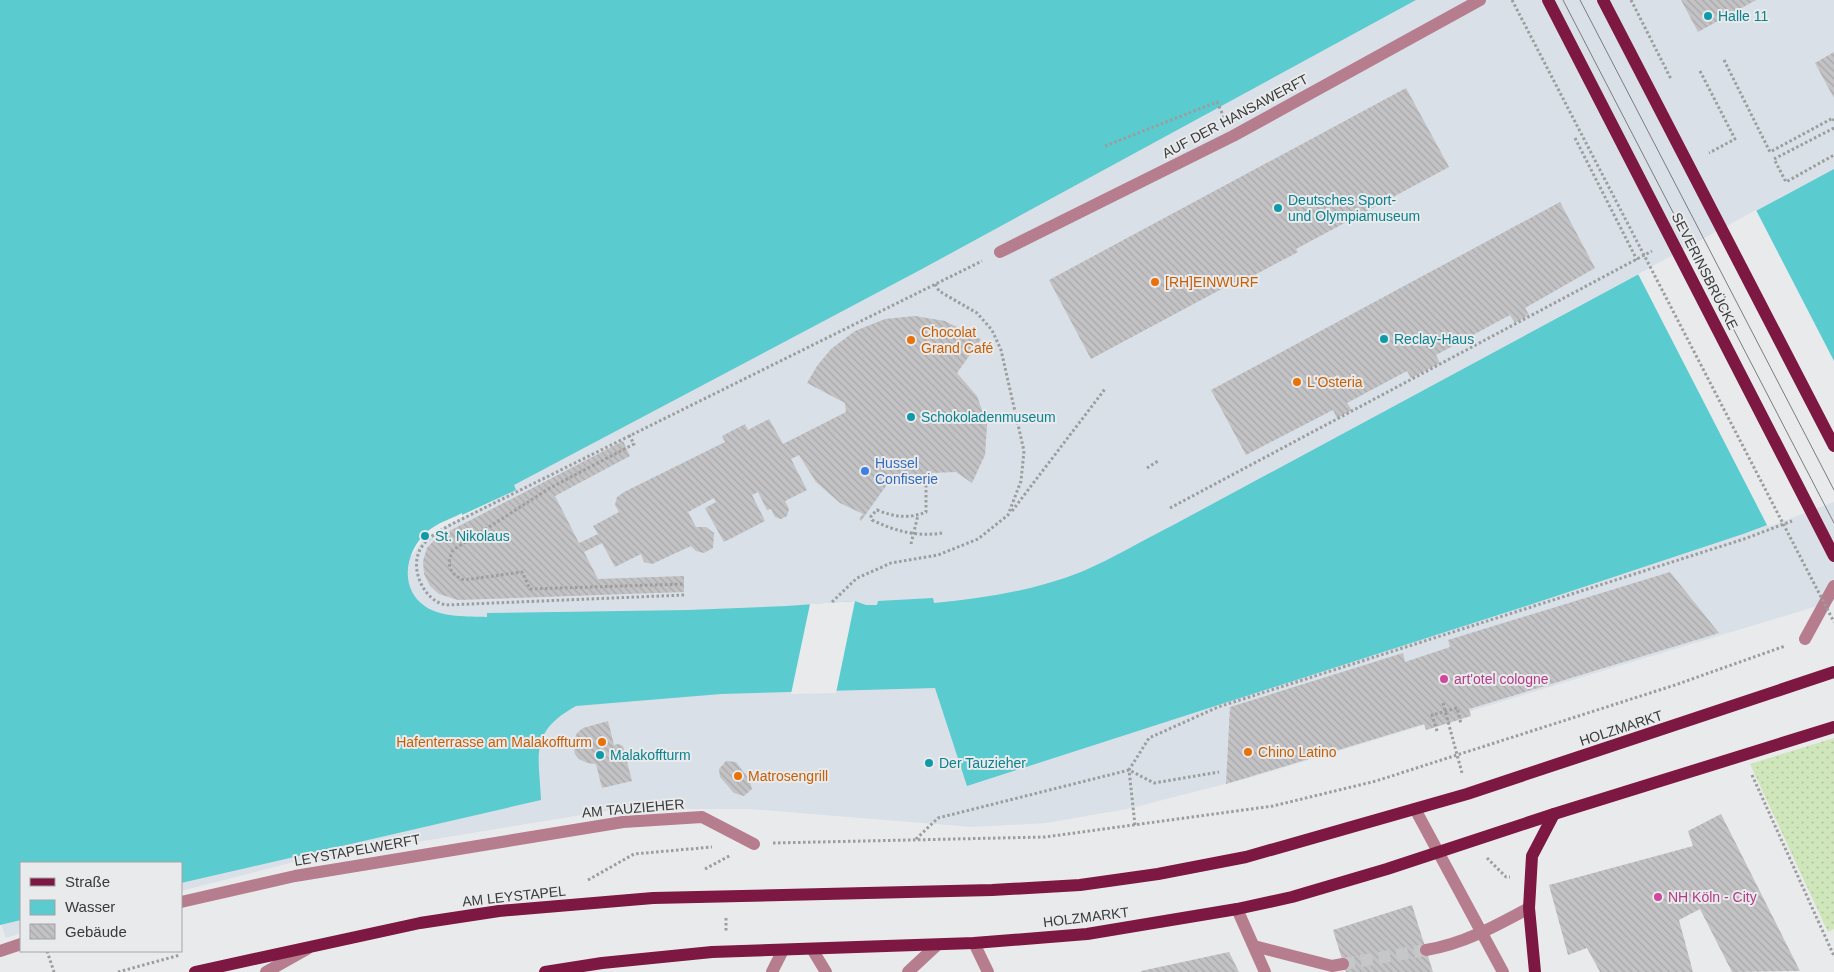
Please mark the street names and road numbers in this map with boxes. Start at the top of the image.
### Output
street label: AUF DER HANSAWERFT [1159,71,1311,161]
street label: SEVERINSBRÜCKE [1669,209,1742,332]
street label: HOLZMARKT [1577,707,1665,749]
street label: AM TAUZIEHER [581,796,685,820]
street label: LEYSTAPELWERFT [293,831,422,869]
street label: AM LEYSTAPEL [461,883,567,909]
street label: HOLZMARKT [1042,904,1130,930]

